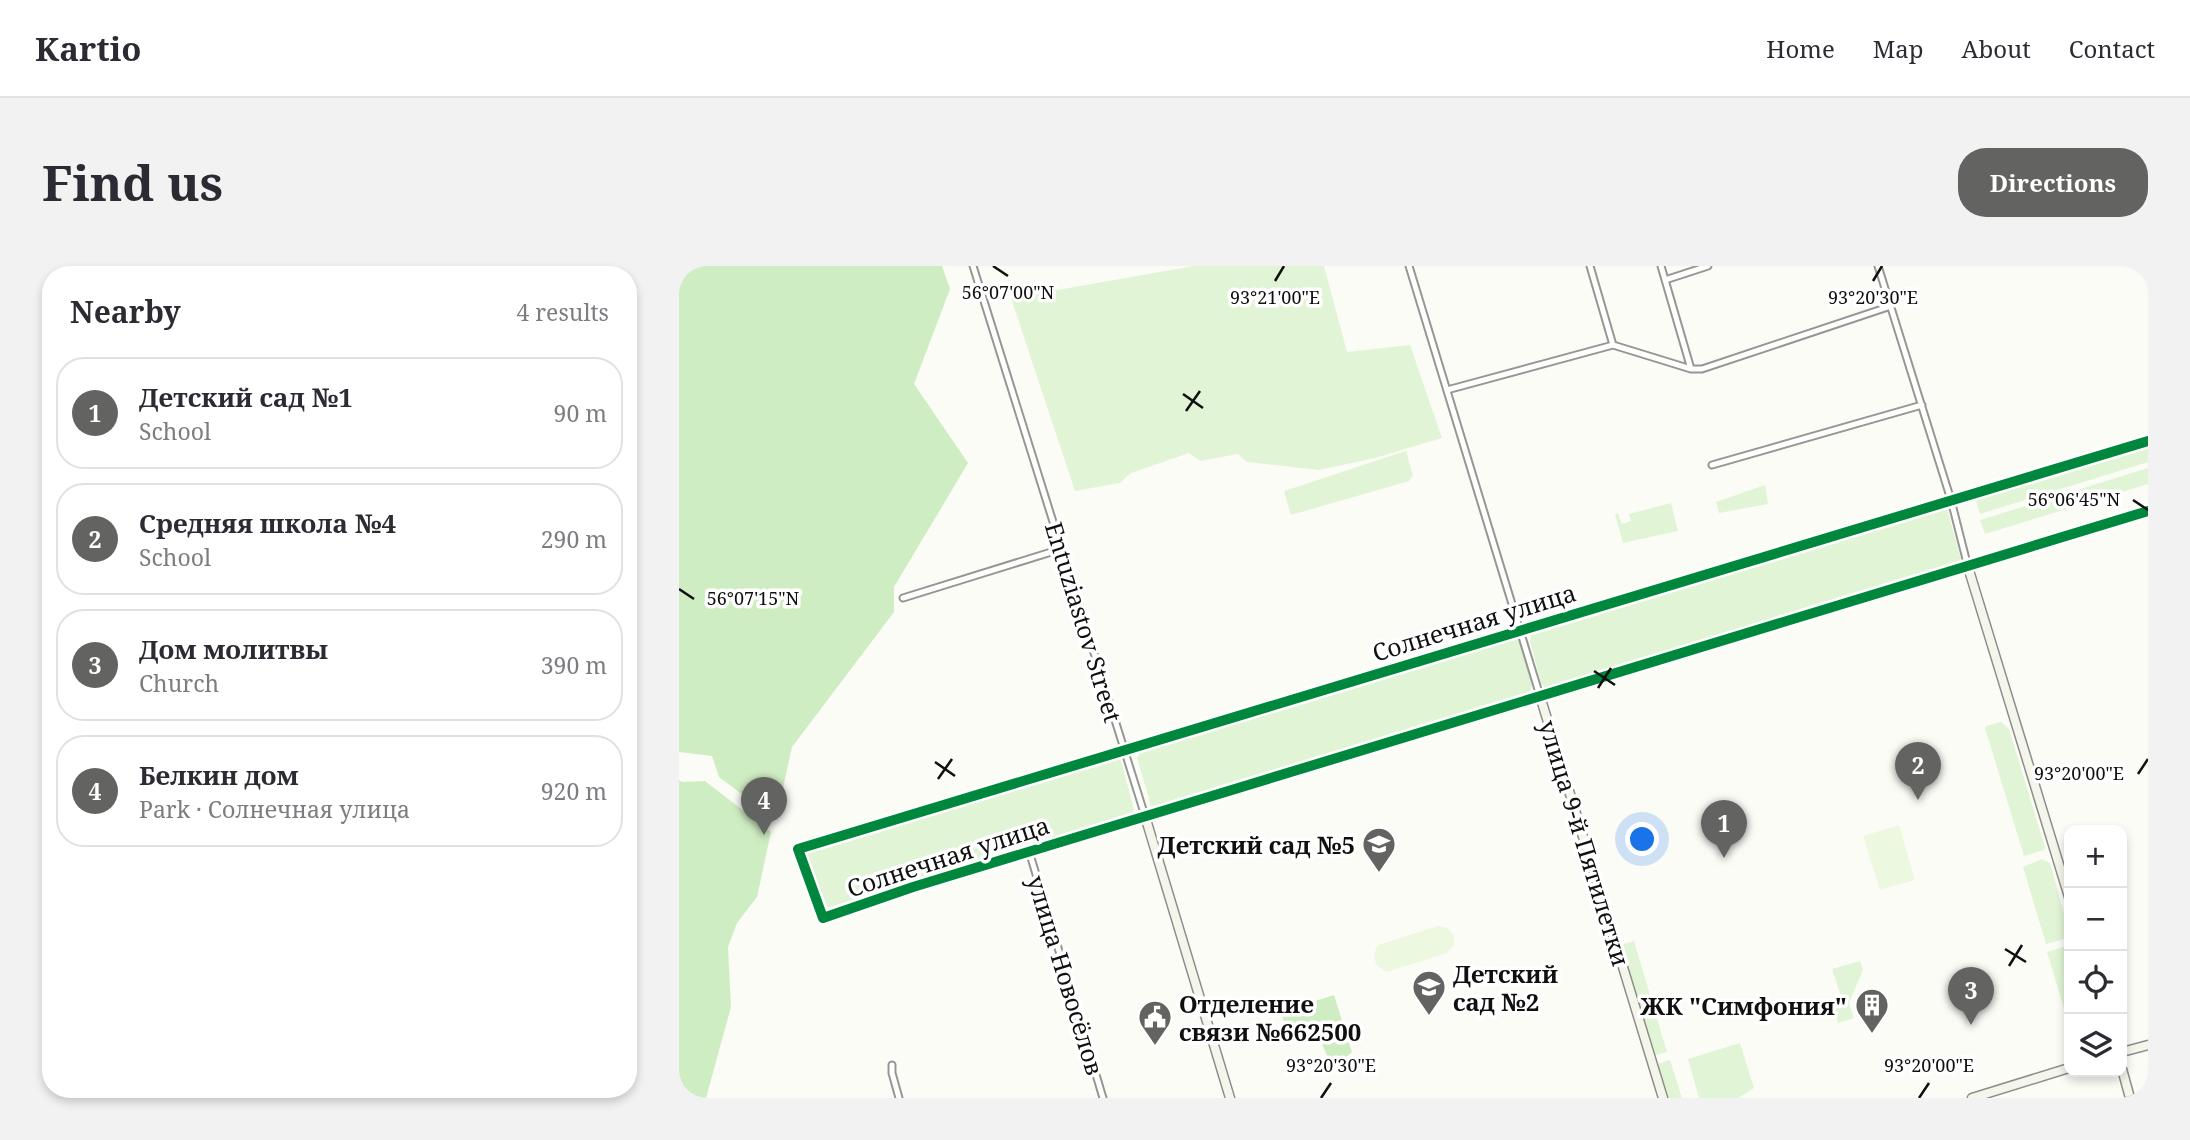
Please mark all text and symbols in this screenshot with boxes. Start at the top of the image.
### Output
text: Kartio [35,26,142,71]
text: Home [1766,32,1835,65]
text: Map [1873,32,1924,65]
text: About [1962,32,2031,65]
text: Contact [2069,32,2155,65]
button: Directions [1958,148,2148,217]
text: Find us [42,149,223,215]
text: 56°07'00"N [962,280,1055,304]
text: 93°21'00"E [1230,285,1320,309]
text: 93°20'30"E [1828,285,1918,309]
text: Nearby [70,291,181,332]
text: 4 results [516,296,609,328]
text: Детский сад №1 [139,379,353,415]
text: 1 [89,397,102,429]
text: 90 m [554,397,607,429]
text: School [139,415,211,447]
text: 56°06'45"N [2028,487,2121,511]
text: Средняя школа №4 [139,505,396,541]
street label: Entuziastov Street [1038,518,1130,726]
text: 2 [89,523,102,555]
text: 290 m [541,523,607,555]
text: School [139,541,211,573]
street label: Солнечная улица [1368,575,1580,669]
text: 56°07'15"N [707,586,800,610]
text: Дом молитвы [139,631,328,667]
text: 3 [89,649,102,681]
text: 390 m [541,649,607,681]
text: Church [139,667,219,699]
street label: улица 9-й Пятилетки [1532,716,1638,970]
pin: 2 [1895,742,1941,800]
text: Белкин дом [139,757,299,793]
text: 93°20'00"E [2034,761,2124,785]
text: 4 [89,775,102,807]
text: 920 m [541,775,607,807]
pin: 4 [741,777,787,835]
text: Park · Солнечная улица [139,793,410,825]
pin: 1 [1701,800,1747,858]
street label: Солнечная улица [842,808,1054,904]
your location [1625,822,1659,856]
school or university icon: Детский сад №5 [1360,825,1398,874]
map controls [2064,825,2127,1077]
button: + [2064,825,2127,888]
place label: Детский сад №5 [1158,828,1355,861]
street label: улица Новосёлов [1020,871,1112,1079]
button: − [2064,888,2127,951]
button: locate [2064,951,2127,1014]
place label: Детский сад №2 [1453,957,1558,1018]
pin: 3 [1948,967,1994,1025]
school or university icon: Детский сад №2 [1410,968,1448,1017]
building icon: ЖК "Симфония" [1853,986,1891,1035]
place label: Отделение связи №662500 [1179,987,1361,1048]
place label: ЖК "Симфония" [1640,989,1847,1022]
public building icon: Отделение связи №662500 [1136,998,1174,1047]
button: layers [2064,1014,2127,1077]
text: 93°20'30"E [1286,1053,1376,1077]
text: 93°20'00"E [1884,1053,1974,1077]

